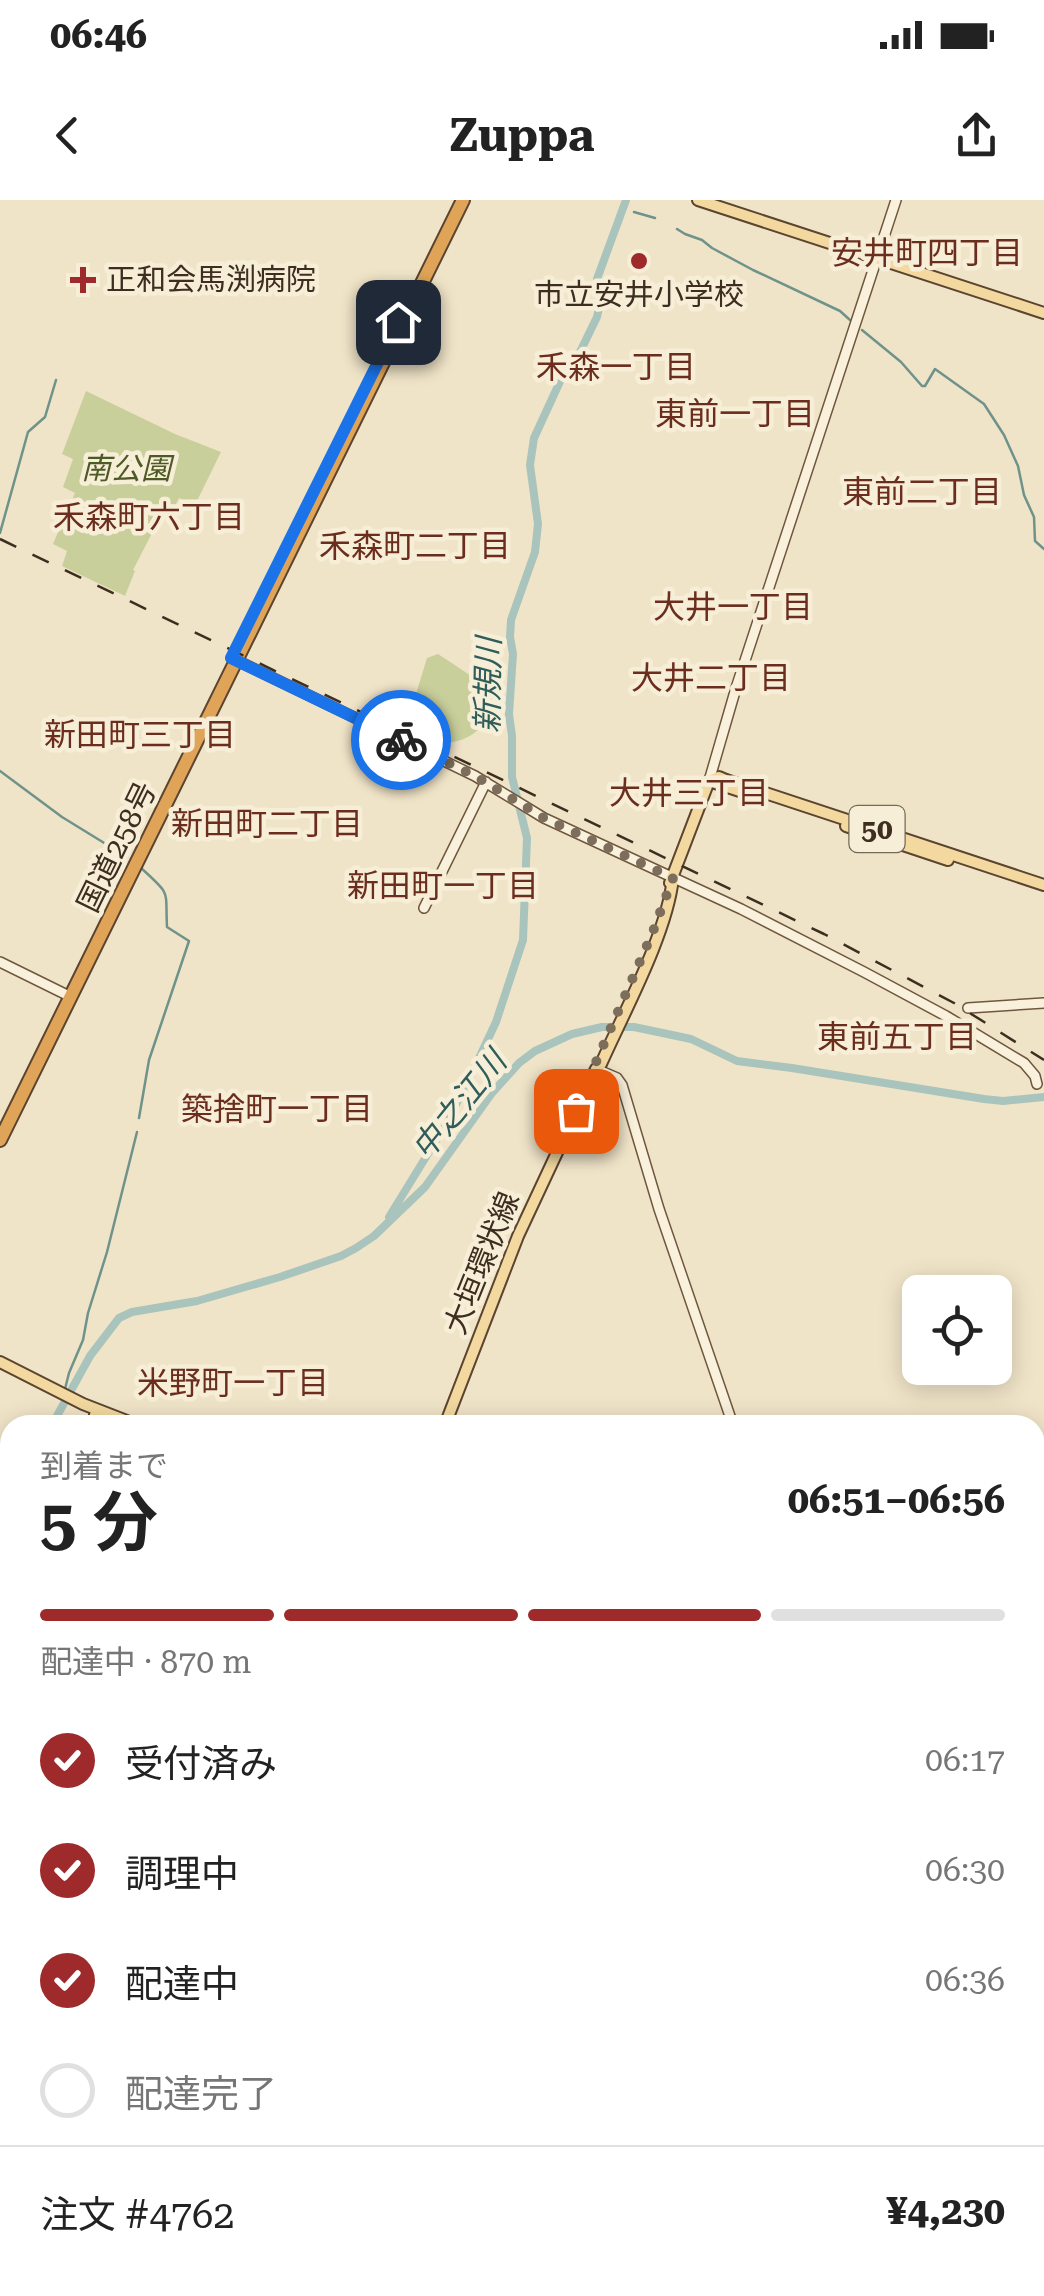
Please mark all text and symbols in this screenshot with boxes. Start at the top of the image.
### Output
text: 06:46 [50,13,147,57]
icon: back [40,108,95,163]
icon: share [949,108,1004,163]
text: Zuppa [450,109,594,162]
district label: 安井町四丁目 [831,234,1023,272]
marker: 市立安井小学校 [628,250,650,272]
place label: 正和会馬渕病院 [106,262,316,297]
marker: 正和会馬渕病院 [70,267,96,293]
place label: 市立安井小学校 [534,277,744,312]
pin [356,280,441,365]
icon: home [371,295,426,350]
district label: 禾森一丁目 [536,348,696,386]
district label: 東前一丁目 [655,395,815,433]
park label: 南公園 [81,451,175,486]
district label: 東前二丁目 [842,473,1002,511]
district label: 禾森町六丁目 [53,498,245,536]
district label: 禾森町二丁目 [319,527,511,565]
district label: 大井一丁目 [653,588,813,626]
water label: 新規川 [468,634,508,733]
district label: 大井二丁目 [631,659,791,697]
courier [351,690,451,790]
icon: bike [374,713,429,768]
district label: 新田町三丁目 [44,716,236,754]
district label: 大井三丁目 [609,774,769,812]
street label: 国道258号 [70,776,163,918]
district label: 新田町二丁目 [171,805,363,843]
road number: 50 [850,806,904,852]
district label: 新田町一丁目 [347,867,539,905]
district label: 東前五丁目 [817,1018,977,1056]
water label: 中之江川 [404,1041,516,1167]
pin [534,1069,619,1154]
icon: bag [549,1084,604,1139]
district label: 築捨町一丁目 [181,1090,373,1128]
street label: 大垣環状線 [437,1187,526,1339]
map controls [902,1275,1012,1385]
button: locate [902,1275,1012,1385]
district label: 米野町一丁目 [137,1364,329,1402]
text: 到着まで [40,1447,168,1485]
text: 06:51–06:56 [788,1478,1005,1522]
text: 5 分 [40,1485,158,1561]
text: 配達中 · 870 m [40,1643,251,1681]
icon: check [40,1733,95,1788]
text: 06:17 [925,1741,1005,1779]
text: 受付済み [125,1742,277,1786]
icon: check [40,1843,95,1898]
text: 06:30 [925,1851,1005,1889]
text: 調理中 [125,1852,239,1896]
icon: check [40,1953,95,2008]
text: 06:36 [925,1961,1005,1999]
text: 配達中 [125,1962,239,2006]
text: 配達完了 [125,2072,277,2116]
text: ¥4,230 [886,2189,1005,2233]
text: 注文 #4762 [40,2193,235,2237]

